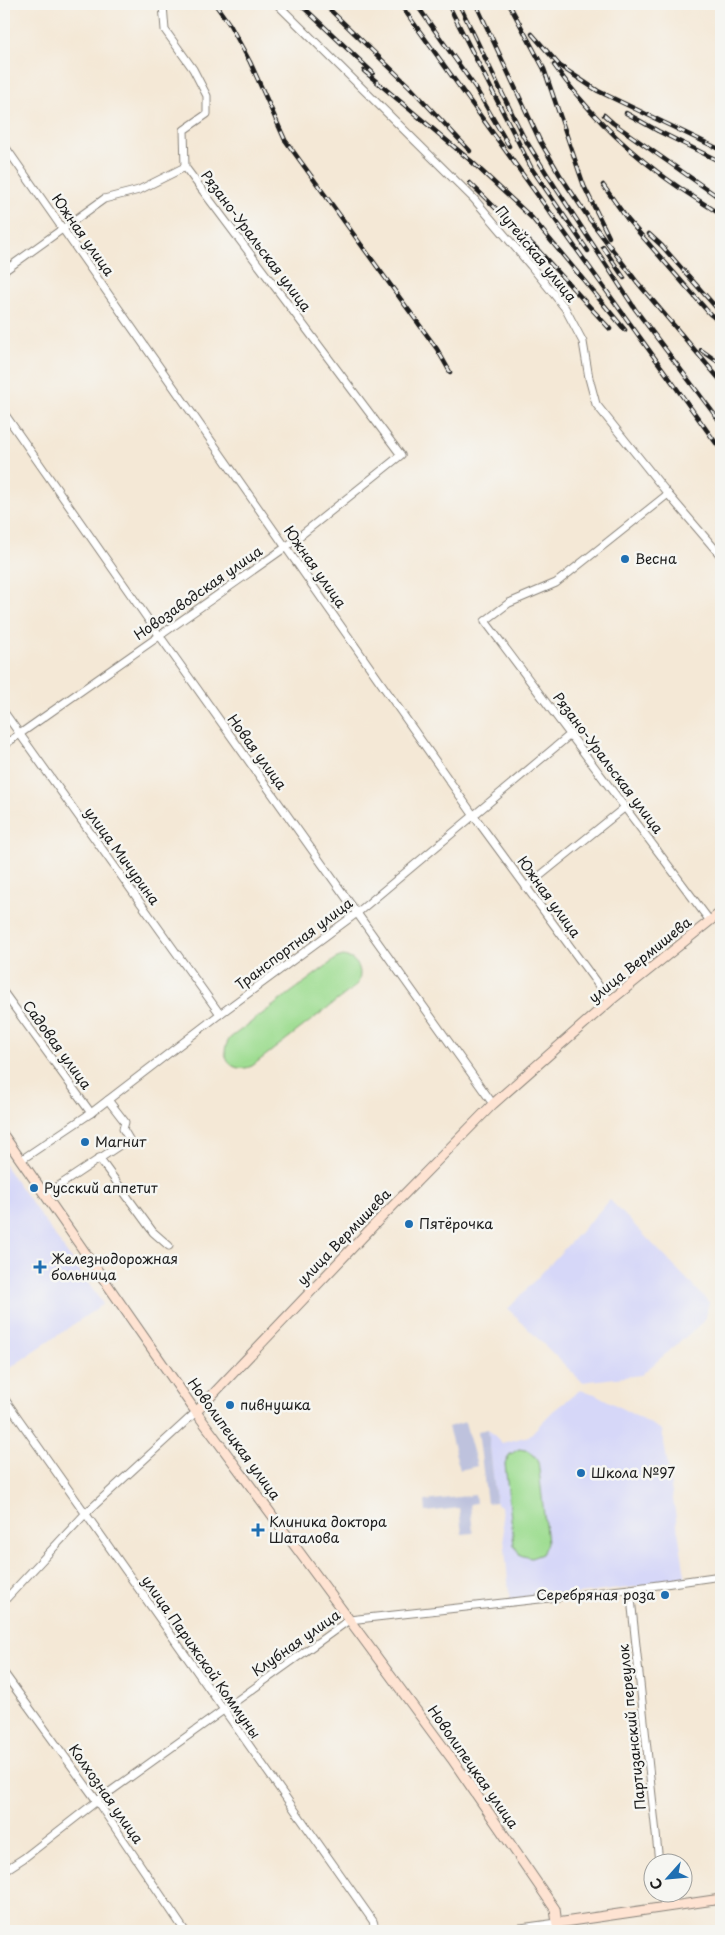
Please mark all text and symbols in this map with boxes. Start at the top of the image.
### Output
street label: Рязано-Уральская улица [196,166,317,316]
street label: Южная улица [47,189,120,280]
street label: Путейская улица [491,201,582,307]
street label: Южная улица [279,521,352,612]
street label: Новозаводская улица [129,540,266,645]
place label: Весна [635,548,677,569]
marker: Весна [619,553,631,565]
street label: Рязано-Уральская улица [548,688,669,838]
street label: Новая улица [223,709,292,794]
street label: улица Мичурина [80,802,165,909]
street label: Южная улица [513,852,586,942]
street label: Транспортная улица [231,892,357,995]
street label: улица Вермишева [584,911,696,1008]
street label: Садовая улица [18,996,97,1094]
place label: Магнит [95,1131,147,1152]
marker: Магнит [79,1136,91,1148]
place label: Русский аппетит [44,1177,158,1198]
marker: Русский аппетит [28,1182,40,1194]
street label: улица Вермишева [292,1183,395,1290]
place label: Пятёрочка [419,1213,493,1234]
marker: Пятёрочка [403,1218,415,1230]
place label: Железнодорожная больница [51,1248,178,1285]
marker: Железнодорожная больница [33,1260,47,1274]
street label: Новолипецкая улица [183,1373,286,1504]
place label: пивнушка [240,1394,311,1415]
marker: пивнушка [224,1399,236,1411]
place label: Школа №97 [591,1462,675,1483]
marker: Школа №97 [575,1467,587,1479]
place label: Клиника доктора Шаталова [269,1511,387,1548]
marker: Клиника доктора Шаталова [251,1523,265,1537]
street label: улица Парижской Коммуны [137,1571,266,1742]
place label: Серебряная роза [536,1584,655,1605]
marker: Серебряная роза [659,1589,671,1601]
street label: Клубная улица [247,1604,344,1681]
street label: Партизанский переулок [612,1642,651,1811]
street label: Новолипецкая улица [423,1701,524,1833]
street label: Колхозная улица [64,1739,149,1848]
north arrow [642,1852,692,1902]
text: С [644,1875,668,1894]

